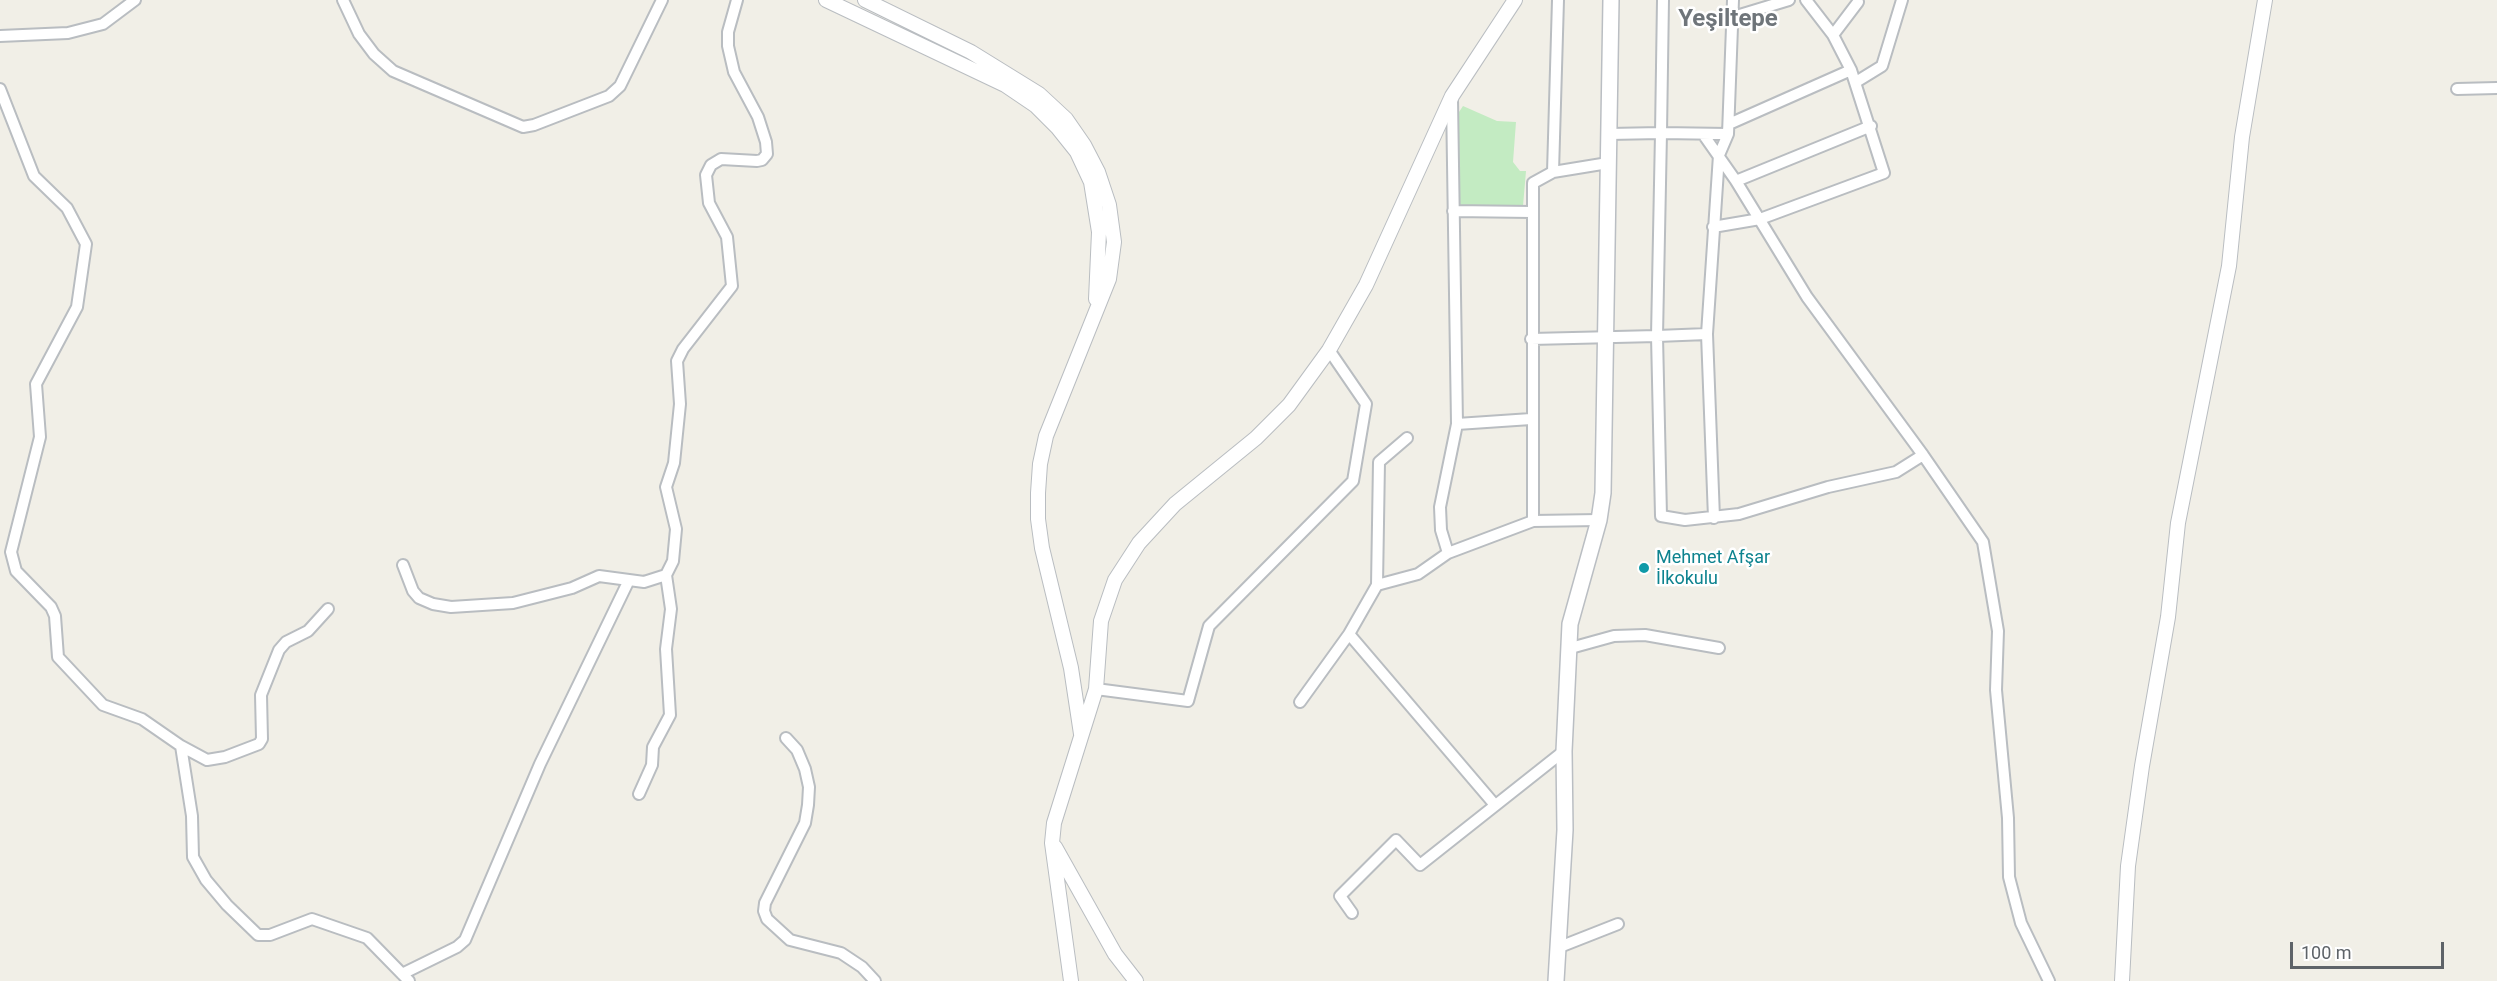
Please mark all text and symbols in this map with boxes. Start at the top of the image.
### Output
district label: Yeşiltepe [1678,6,1778,34]
place label: Mehmet Afşar İlkokulu [1656,547,1770,590]
marker: Mehmet Afşar İlkokulu [1637,561,1651,575]
scale bar [2293,930,2448,968]
text: 100 m [2301,942,2352,963]

